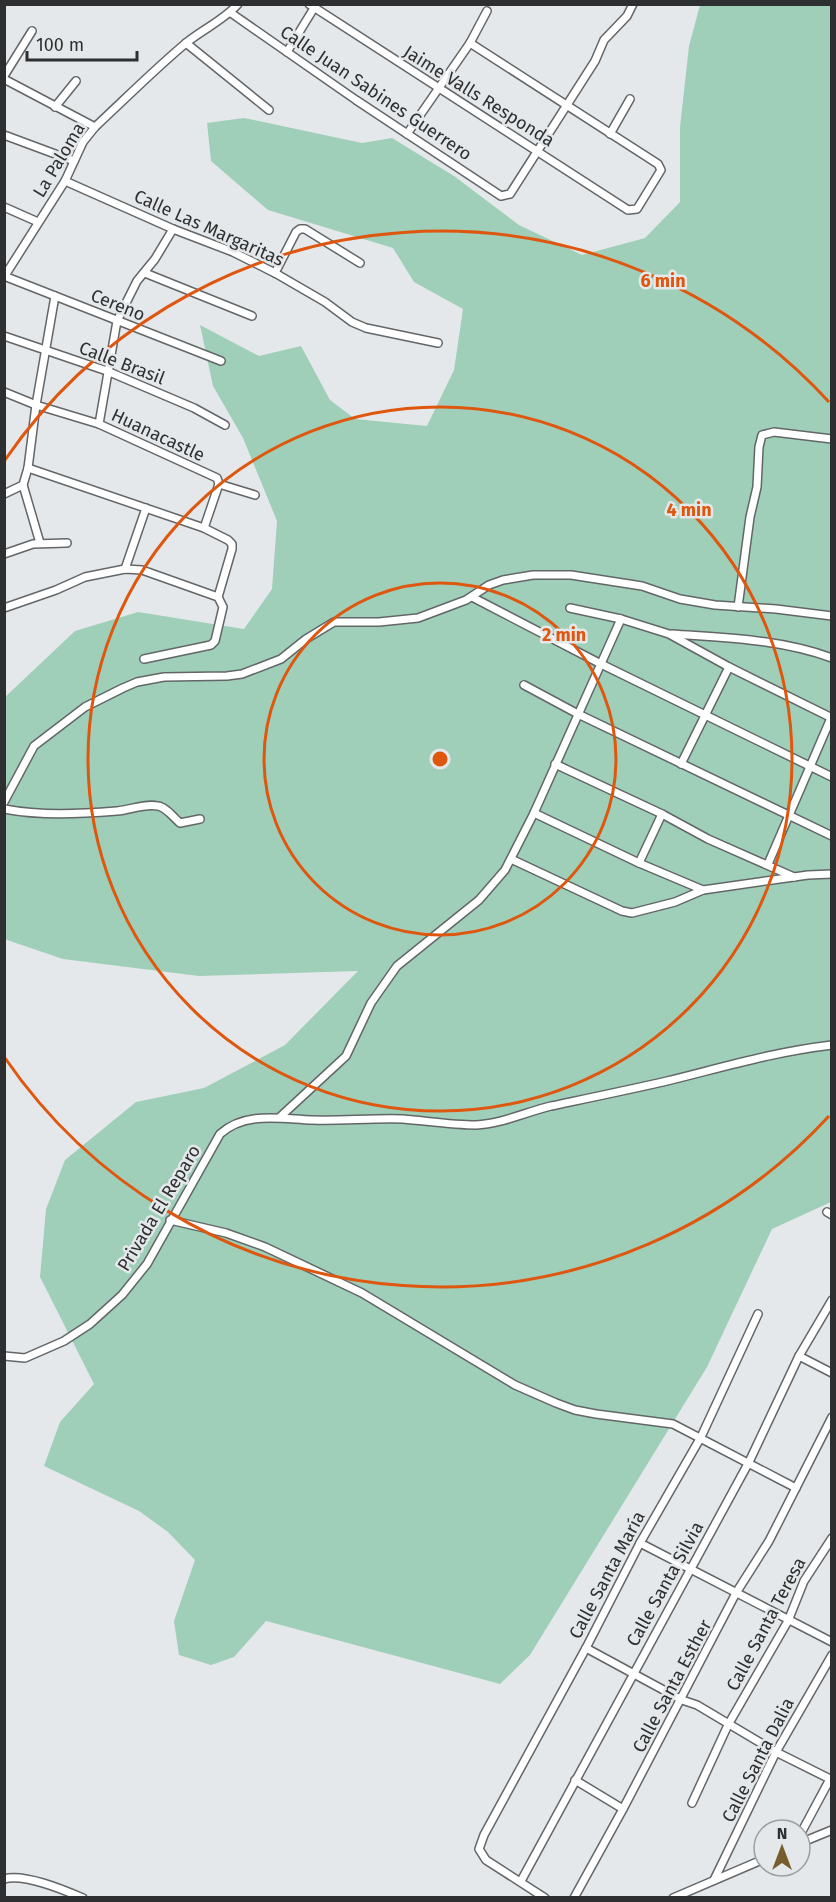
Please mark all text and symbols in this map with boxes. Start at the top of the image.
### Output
street label: Calle Juan Sabines Guerrero [276,21,476,165]
scale bar [27,24,136,62]
text: 100 m [36,34,84,56]
street label: Jaime Valls Responda [399,41,559,151]
street label: La Paloma [28,119,90,201]
street label: Calle Las Margaritas [131,185,287,271]
text: 6 min [640,270,686,292]
street label: Cereno [88,284,148,326]
street label: Calle Brasil [76,337,168,389]
street label: Huanacastle [108,404,208,466]
text: 4 min [666,499,712,521]
text: 2 min [542,624,586,646]
centre of rings [430,749,450,769]
street label: Privada El Reparo [113,1141,205,1275]
street label: Calle Santa María [564,1507,650,1643]
street label: Calle Santa Silvia [622,1518,708,1650]
street label: Calle Santa Teresa [722,1553,810,1695]
street label: Calle Santa Esther [628,1616,716,1756]
street label: Calle Santa Dalia [717,1694,799,1826]
north arrow [752,1818,812,1878]
text: N [777,1824,787,1843]

